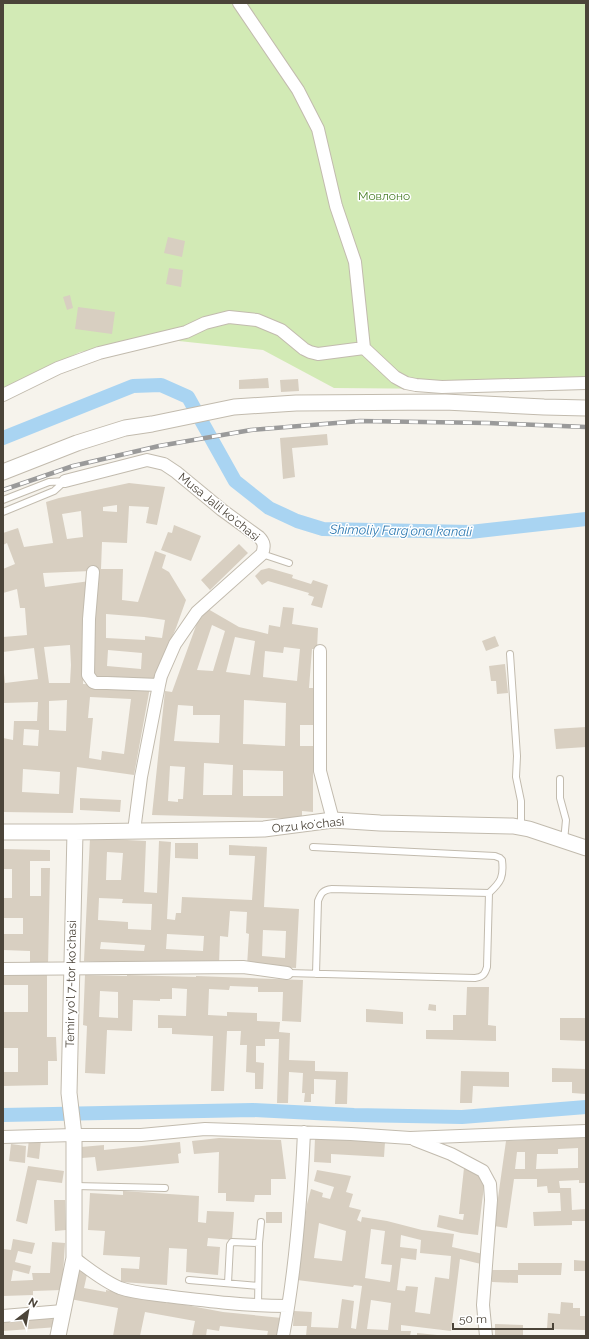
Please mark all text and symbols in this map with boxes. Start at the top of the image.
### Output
park label: Мовлоно [358,189,410,203]
street label: Musa Jalil koʻchasi [176,470,262,544]
water label: Shimoliy Fargʻona kanali [329,522,474,539]
street label: Orzu koʻchasi [271,814,345,836]
street label: Temir yoʻl 7-tor koʻchasi [63,920,79,1048]
north arrow [8,1291,48,1331]
text: N [26,1295,40,1311]
scale bar [453,1305,553,1331]
text: 50 m [459,1312,487,1326]

